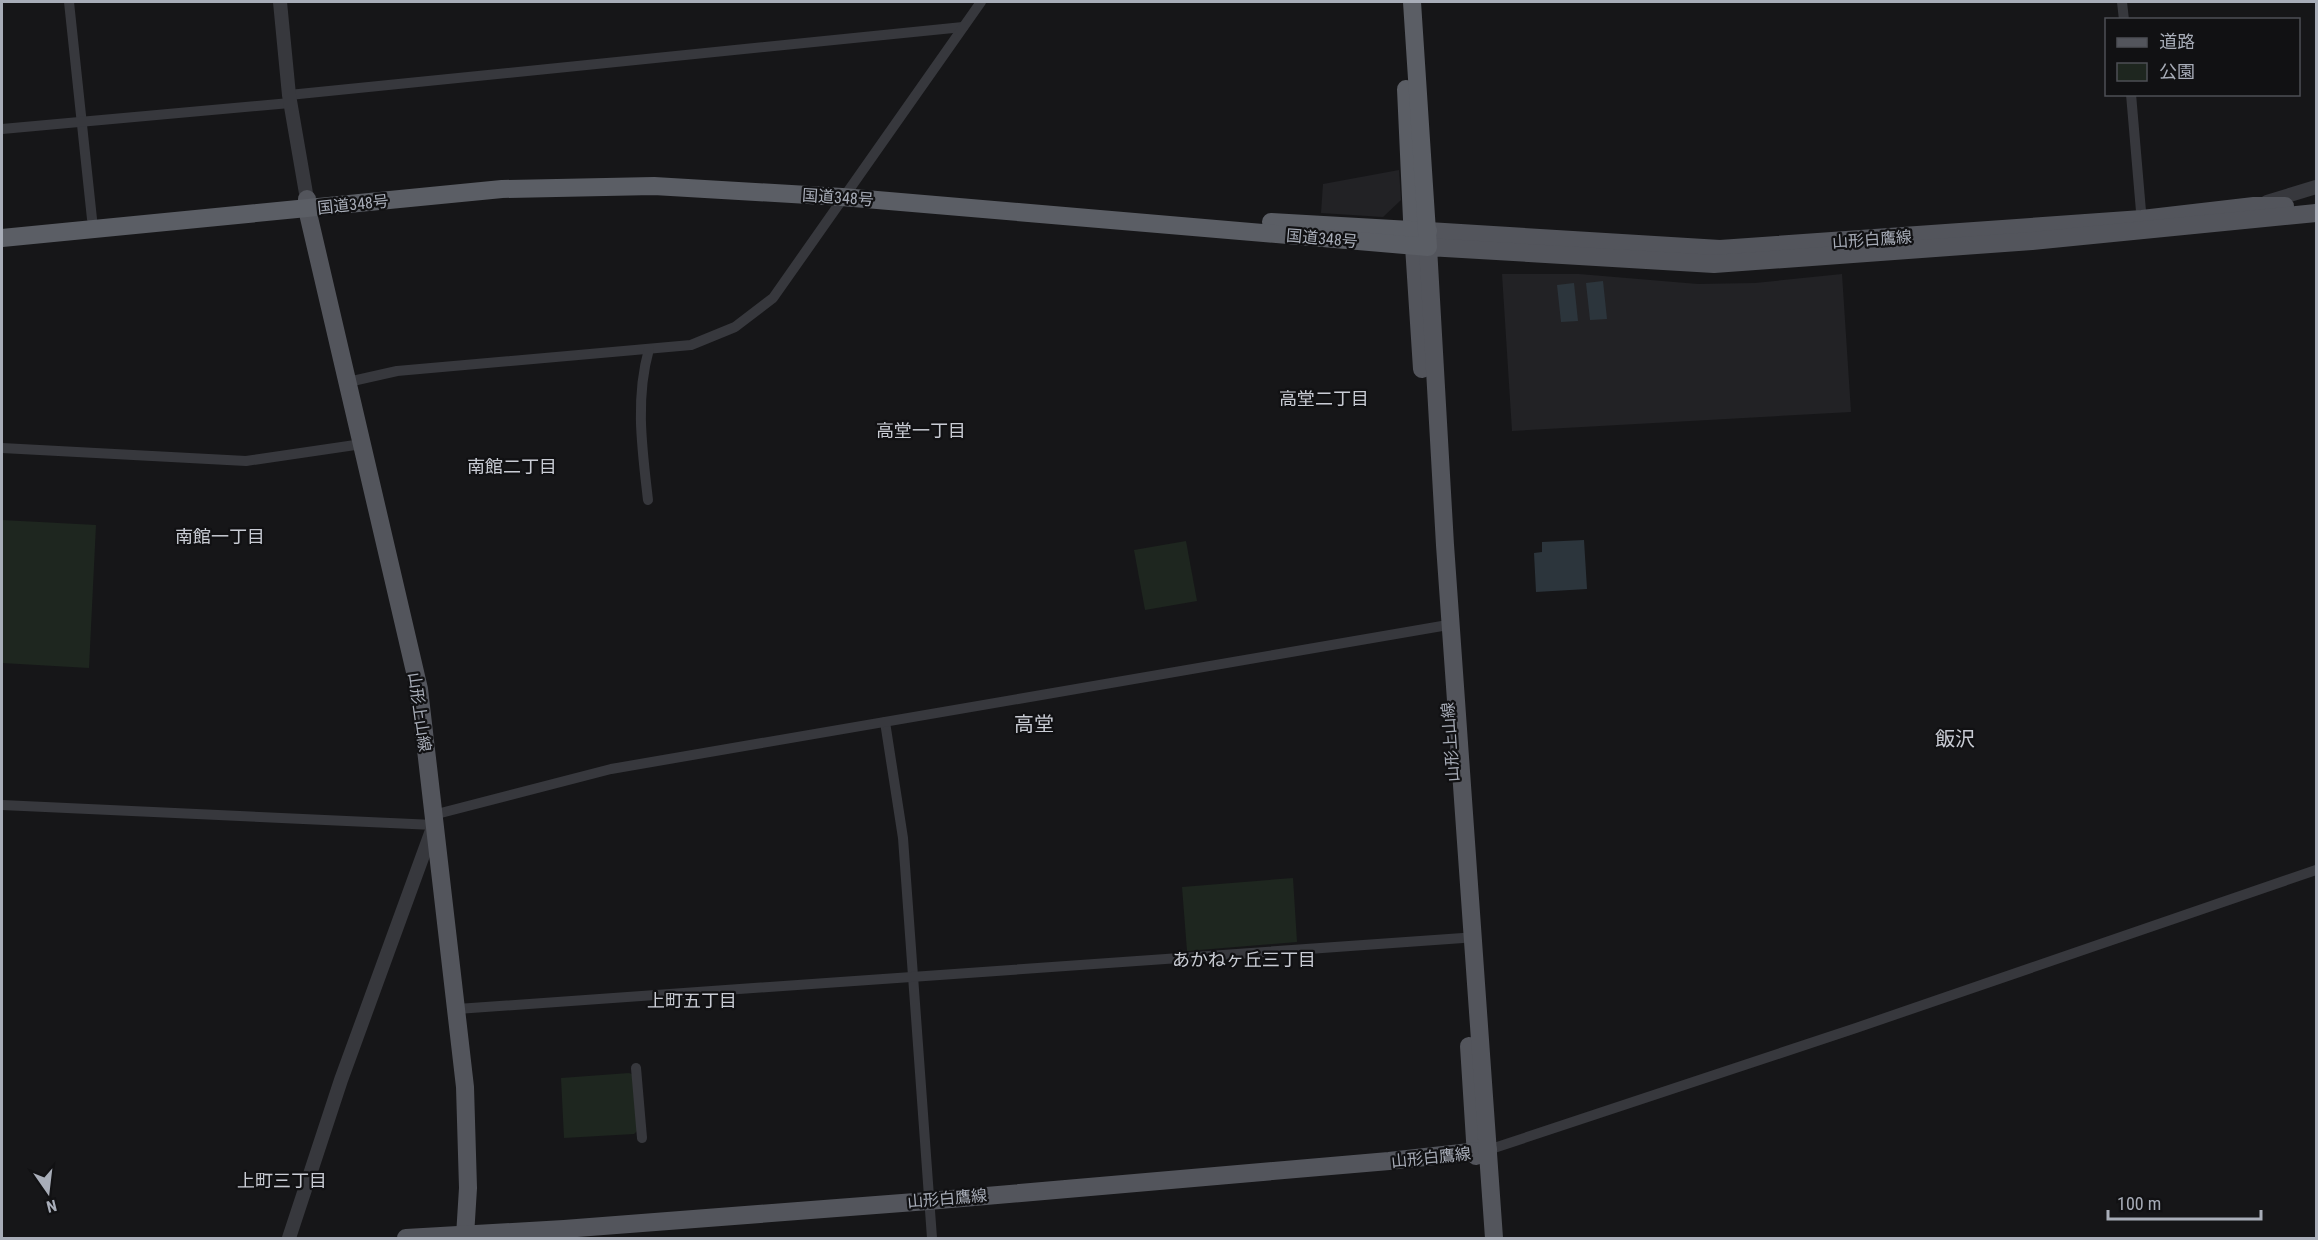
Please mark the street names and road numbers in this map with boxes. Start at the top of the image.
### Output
street label: 国道348号 [802,186,874,209]
street label: 国道348号 [316,191,390,218]
street label: 国道348号 [1285,226,1358,251]
street label: 山形白鷹線 [1831,227,1913,252]
street label: 山形上山線 [405,671,434,753]
street label: 山形上山線 [1438,701,1463,783]
street label: 山形白鷹線 [1390,1144,1472,1171]
street label: 山形白鷹線 [906,1186,988,1211]

